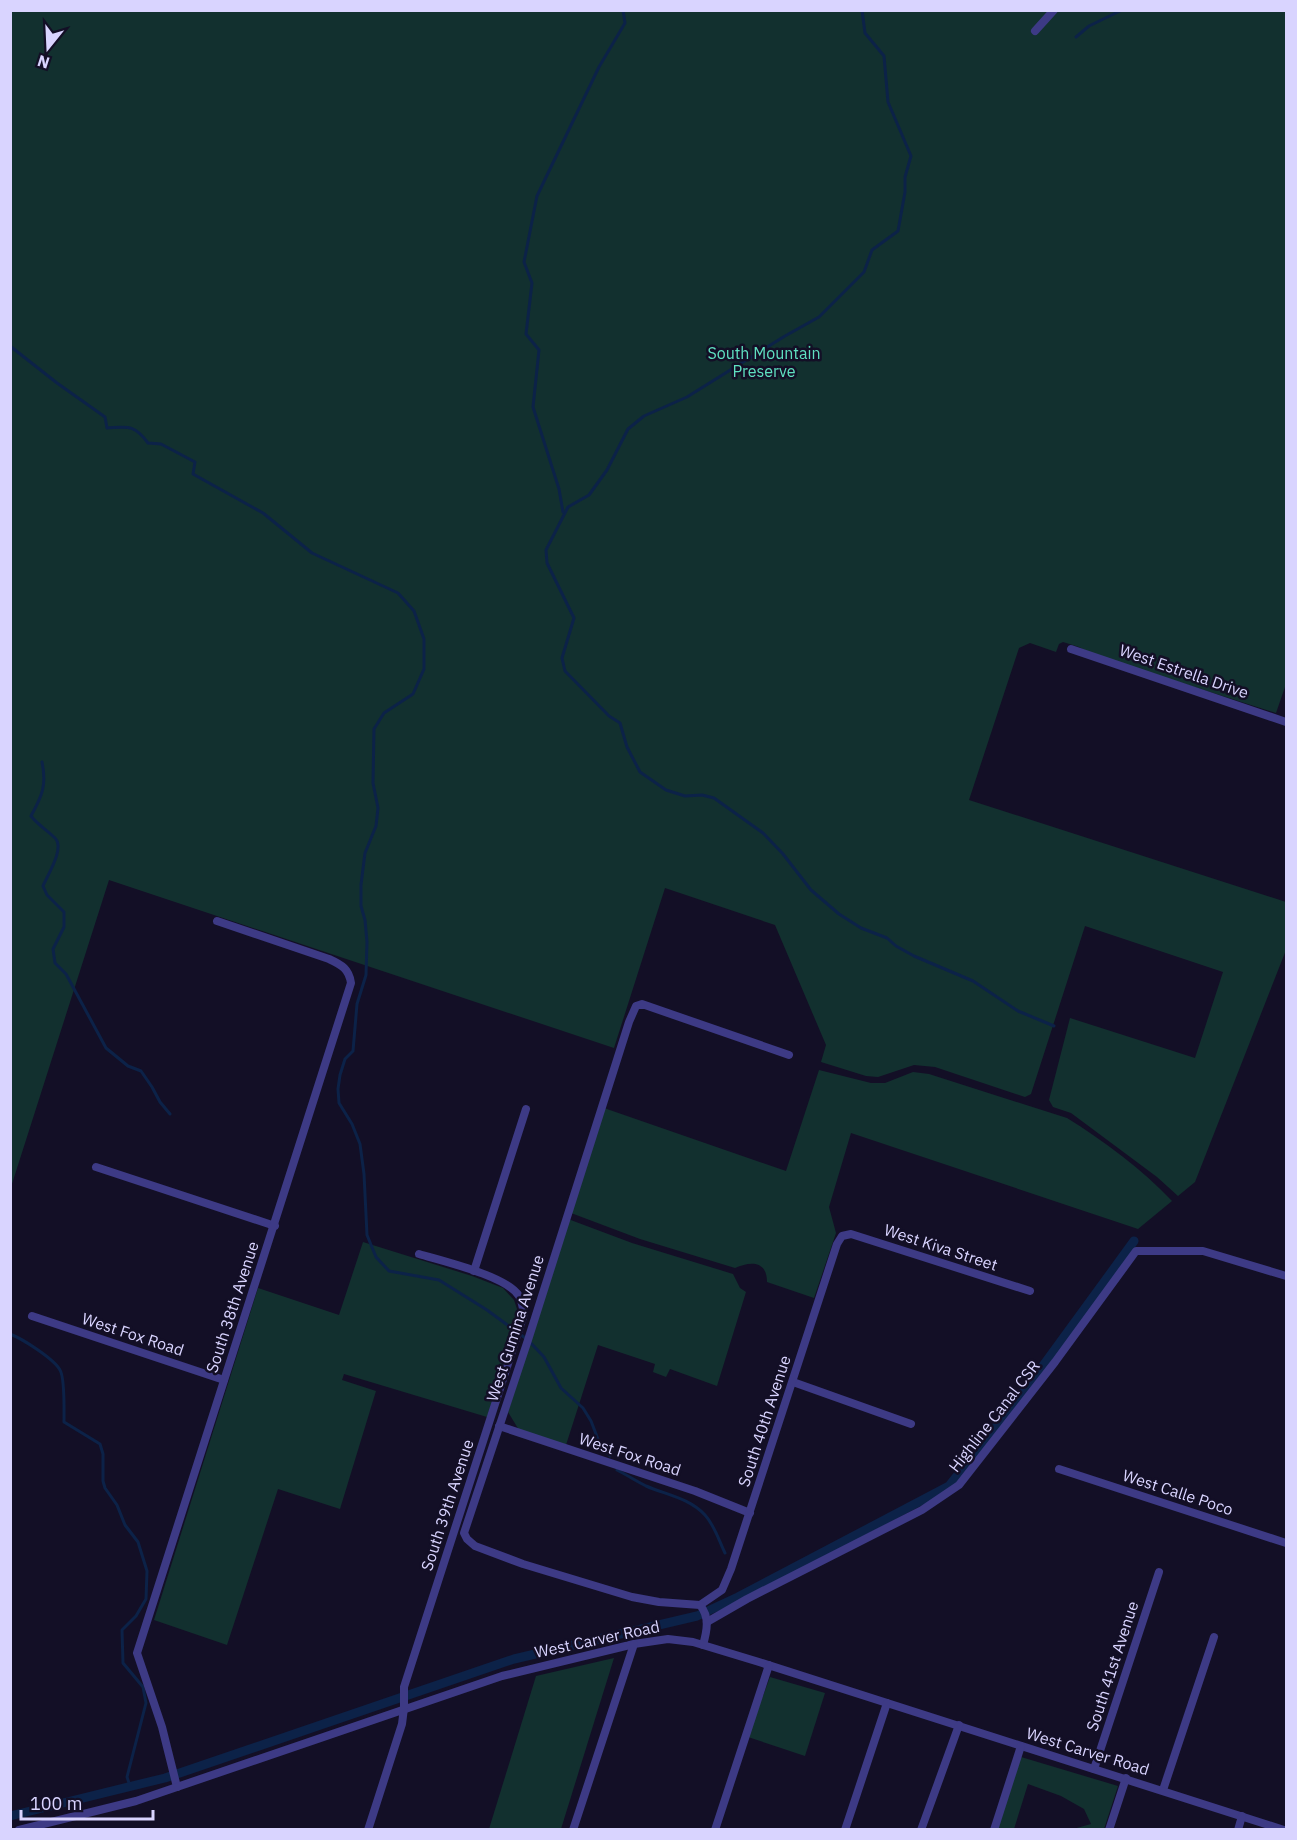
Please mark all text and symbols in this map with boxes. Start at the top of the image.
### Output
north arrow [18,18,78,78]
text: N [35,51,52,74]
park label: South Mountain Preserve [707,343,821,381]
street label: West Estrella Drive [1117,640,1251,703]
street label: West Kiva Street [882,1219,1000,1275]
street label: South 38th Avenue [201,1239,263,1375]
street label: West Gumina Avenue [482,1252,548,1404]
street label: West Fox Road [80,1308,186,1360]
street label: South 40th Avenue [733,1353,795,1489]
street label: Highline Canal CSR [944,1356,1044,1476]
street label: West Fox Road [577,1428,683,1480]
street label: South 39th Avenue [416,1437,478,1573]
street label: West Calle Poco [1120,1465,1236,1519]
street label: South 41st Avenue [1082,1598,1143,1734]
street label: West Carver Road [533,1616,661,1662]
street label: West Carver Road [1024,1723,1152,1779]
scale bar [21,1783,153,1821]
text: 100 m [30,1792,82,1815]

